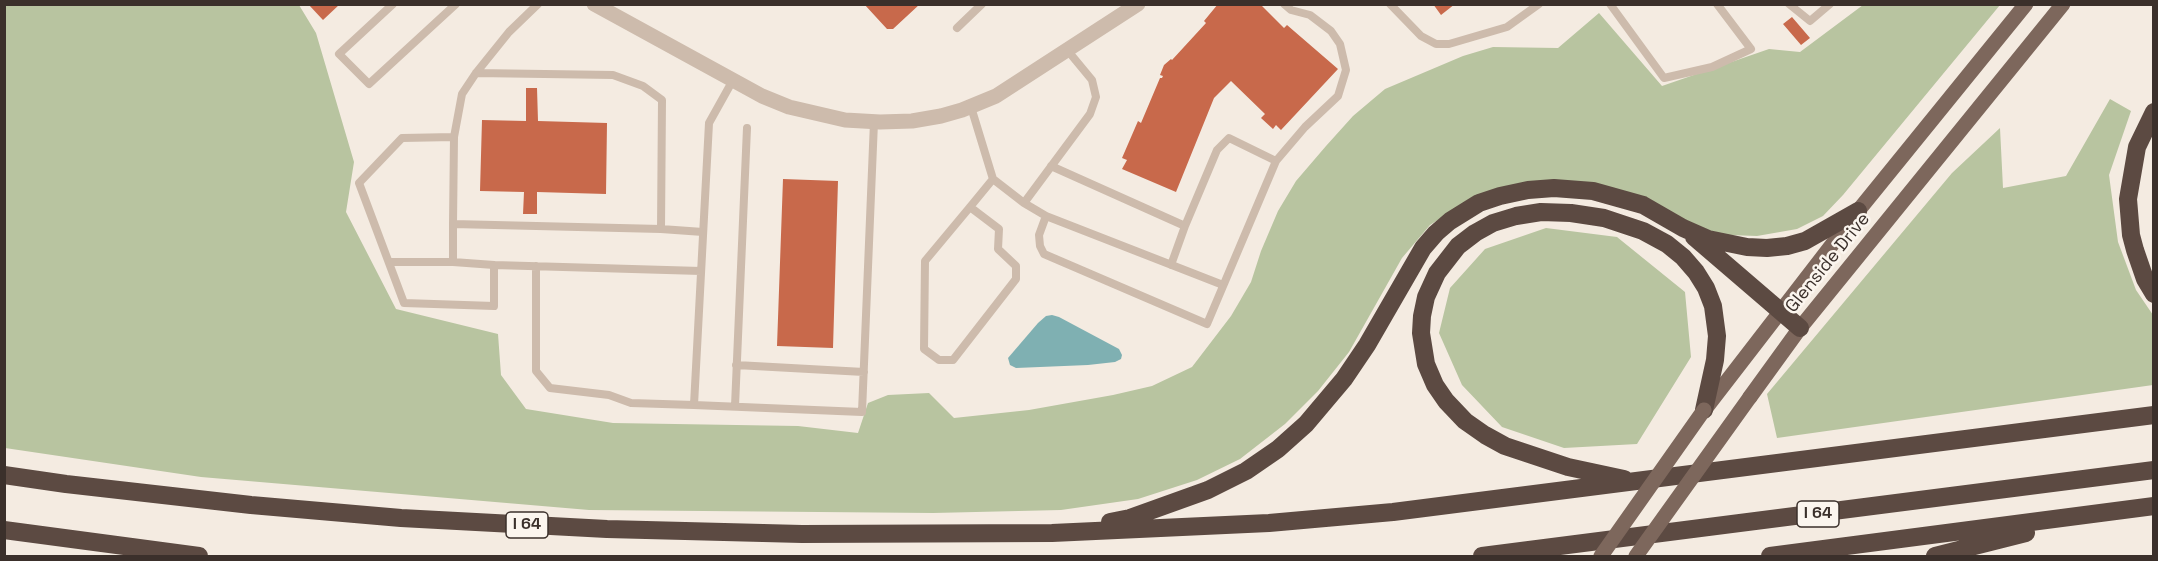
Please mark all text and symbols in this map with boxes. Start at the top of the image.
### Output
street label: Glenside Drive [1781,209,1875,317]
road number: I 64 [1797,501,1839,527]
road number: I 64 [506,512,548,538]

